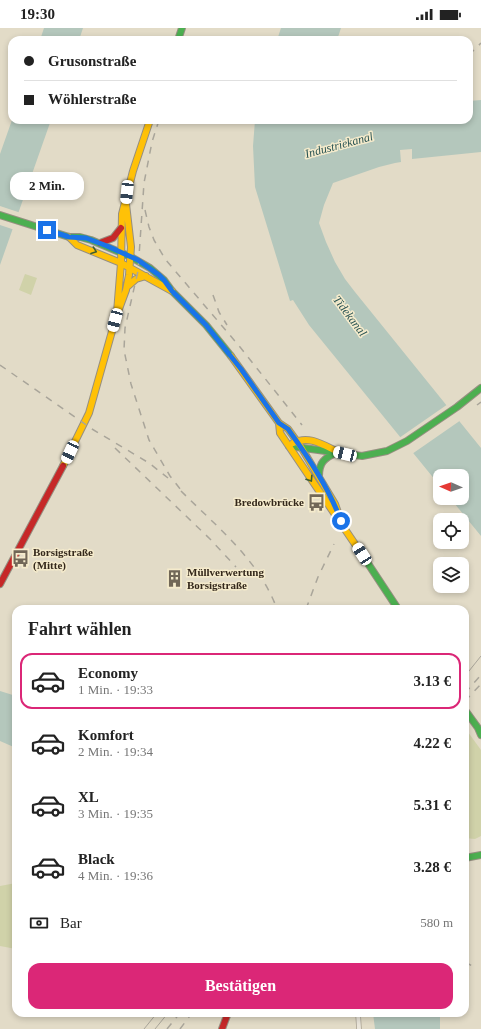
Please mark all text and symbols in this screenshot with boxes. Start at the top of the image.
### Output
text: 19:30 [20,6,55,22]
text: Grusonstraße [48,53,136,69]
text: Wöhlerstraße [48,91,136,107]
water label: Industriekanal [302,129,375,161]
callout: 2 Min. [10,172,84,200]
text: 2 Min. [29,178,65,193]
car [120,179,134,205]
route end [38,221,56,239]
one-way arrow [90,247,97,255]
water label: Tidekanal [330,293,370,340]
car [106,307,124,333]
car [59,439,81,465]
car [332,445,358,463]
north arrow [433,469,469,505]
map controls [433,469,469,593]
one-way arrow [305,474,312,481]
bus stop icon: Bredowbrücke [307,492,327,512]
place label: Bredowbrücke [235,496,304,508]
route start [332,512,350,530]
button: locate [433,513,469,549]
car [350,541,374,567]
place label: Borsigstraße (Mitte) [33,546,93,572]
bus stop icon: Borsigstraße (Mitte) [10,548,30,568]
button: layers [433,557,469,593]
place label: Müllverwertung Borsigstraße [187,566,264,591]
building icon: Müllverwertung Borsigstraße [164,568,184,588]
text: Fahrt wählen [28,619,132,639]
icon: car [30,663,66,699]
text: Economy [78,665,138,681]
text: 3.13 € [414,673,451,689]
text: 1 Min. · 19:33 [78,682,153,697]
icon: car [30,725,66,761]
text: Komfort [78,727,134,743]
text: 4.22 € [414,735,451,751]
text: 2 Min. · 19:34 [78,744,153,759]
icon: car [30,787,66,823]
text: XL [78,789,99,805]
text: 5.31 € [414,797,451,813]
text: 3 Min. · 19:35 [78,806,153,821]
icon: car [30,849,66,885]
text: Black [78,851,115,867]
text: 3.28 € [414,859,451,875]
text: 4 Min. · 19:36 [78,868,153,883]
icon: cash [28,912,50,934]
text: Bar [60,915,82,931]
text: 580 m [420,915,453,930]
button: Bestätigen [28,963,453,1009]

